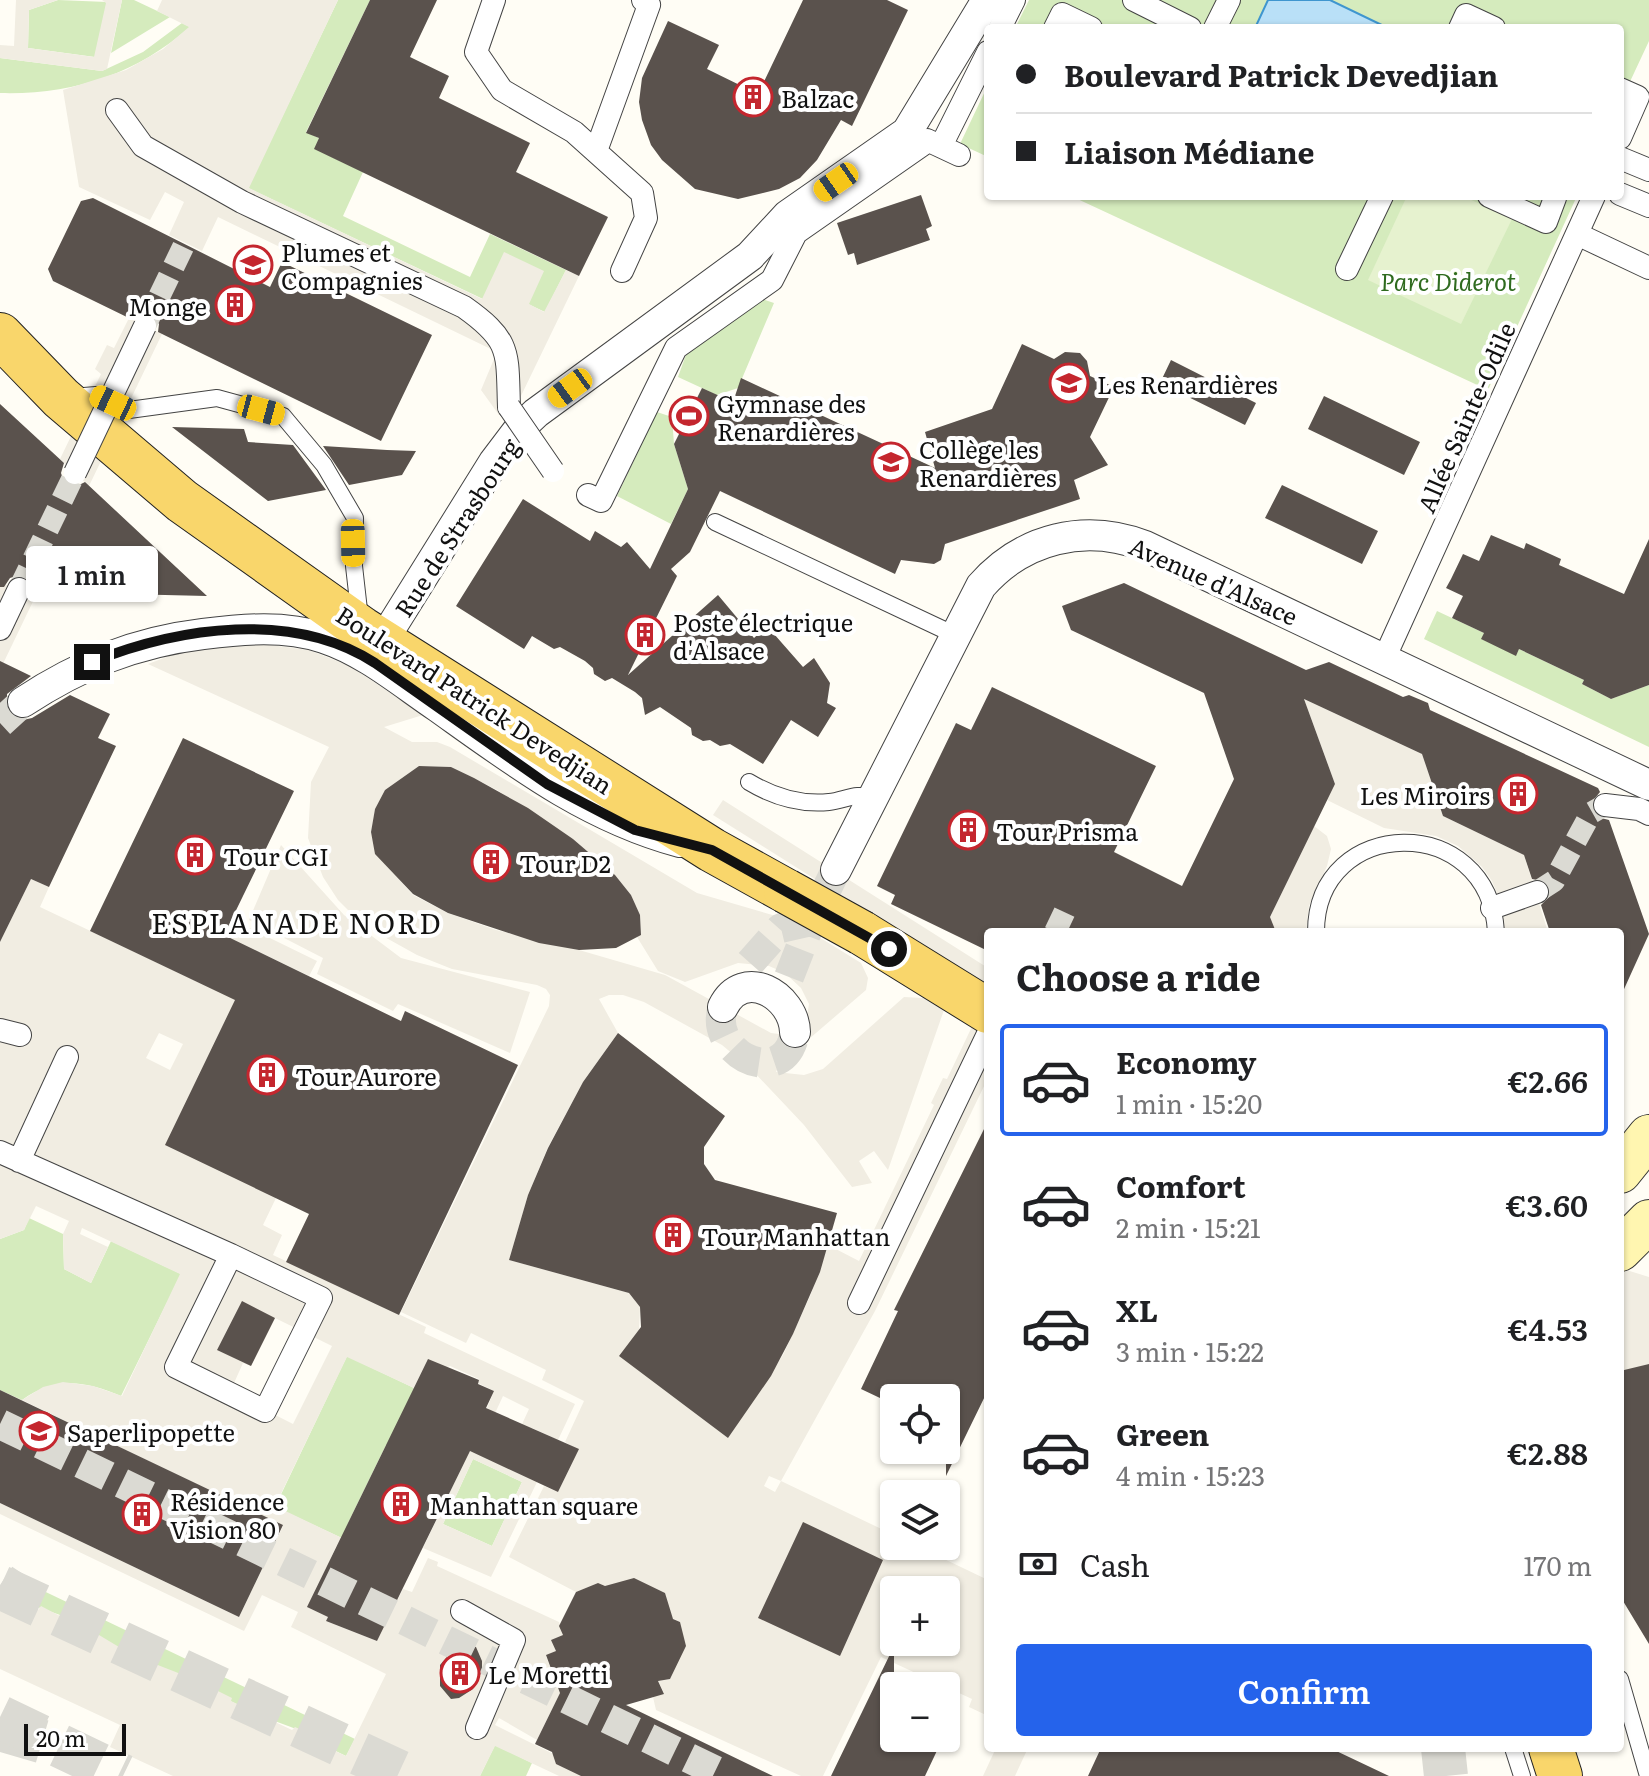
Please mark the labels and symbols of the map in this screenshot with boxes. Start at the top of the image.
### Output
building icon: Balzac [732,76,774,118]
place label: Balzac [781,80,854,115]
car [809,158,863,206]
place label: Plumes et Compagnies [281,234,423,297]
school or university icon: Plumes et Compagnies [232,244,274,286]
park label: Parc Diderot [1380,263,1516,298]
building icon: Monge [214,284,256,326]
place label: Monge [128,288,207,323]
street label: Allée Sainte-Odile [1407,316,1523,518]
school or university icon: Les Renardières [1048,362,1090,404]
car [544,364,596,412]
place label: Les Renardières [1097,366,1278,401]
car [86,382,140,424]
place label: Gymnase des Renardières [717,385,866,448]
car [235,392,287,428]
sports icon: Gymnase des Renardières [668,395,710,437]
street label: Rue de Strasbourg [385,430,527,623]
place label: Collège les Renardières [919,431,1057,494]
school or university icon: Collège les Renardières [870,441,912,483]
car [341,519,365,567]
street label: Avenue d'Alsace [1124,527,1304,633]
callout: 1 min [26,546,158,602]
street label: Boulevard Patrick Devedjian [330,596,620,802]
place label: Poste électrique d'Alsace [673,604,853,667]
building icon: Poste électrique d'Alsace [624,614,666,656]
route end [74,644,110,680]
building icon: Les Miroirs [1497,773,1539,815]
place label: Les Miroirs [1360,777,1490,812]
building icon: Tour Prisma [947,809,989,851]
place label: Tour Prisma [996,813,1138,848]
building icon: Tour CGI [174,834,216,876]
place label: Tour CGI [223,838,329,873]
building icon: Tour D2 [470,841,512,883]
place label: Tour D2 [519,845,611,880]
district label: ESPLANADE NORD [151,901,443,943]
route start [871,931,907,967]
building icon: Tour Aurore [246,1054,288,1096]
place label: Tour Aurore [295,1058,437,1093]
building icon: Tour Manhattan [652,1214,694,1256]
place label: Tour Manhattan [701,1218,890,1253]
school or university icon: Saperlipopette [18,1410,60,1452]
place label: Saperlipopette [67,1414,235,1449]
place label: Résidence Vision 80 [170,1483,284,1546]
building icon: Manhattan square [380,1483,422,1525]
place label: Manhattan square [429,1487,638,1522]
building icon: Résidence Vision 80 [121,1493,163,1535]
building icon: Le Moretti [439,1652,481,1694]
place label: Le Moretti [488,1656,609,1691]
scale bar [24,1720,126,1756]

